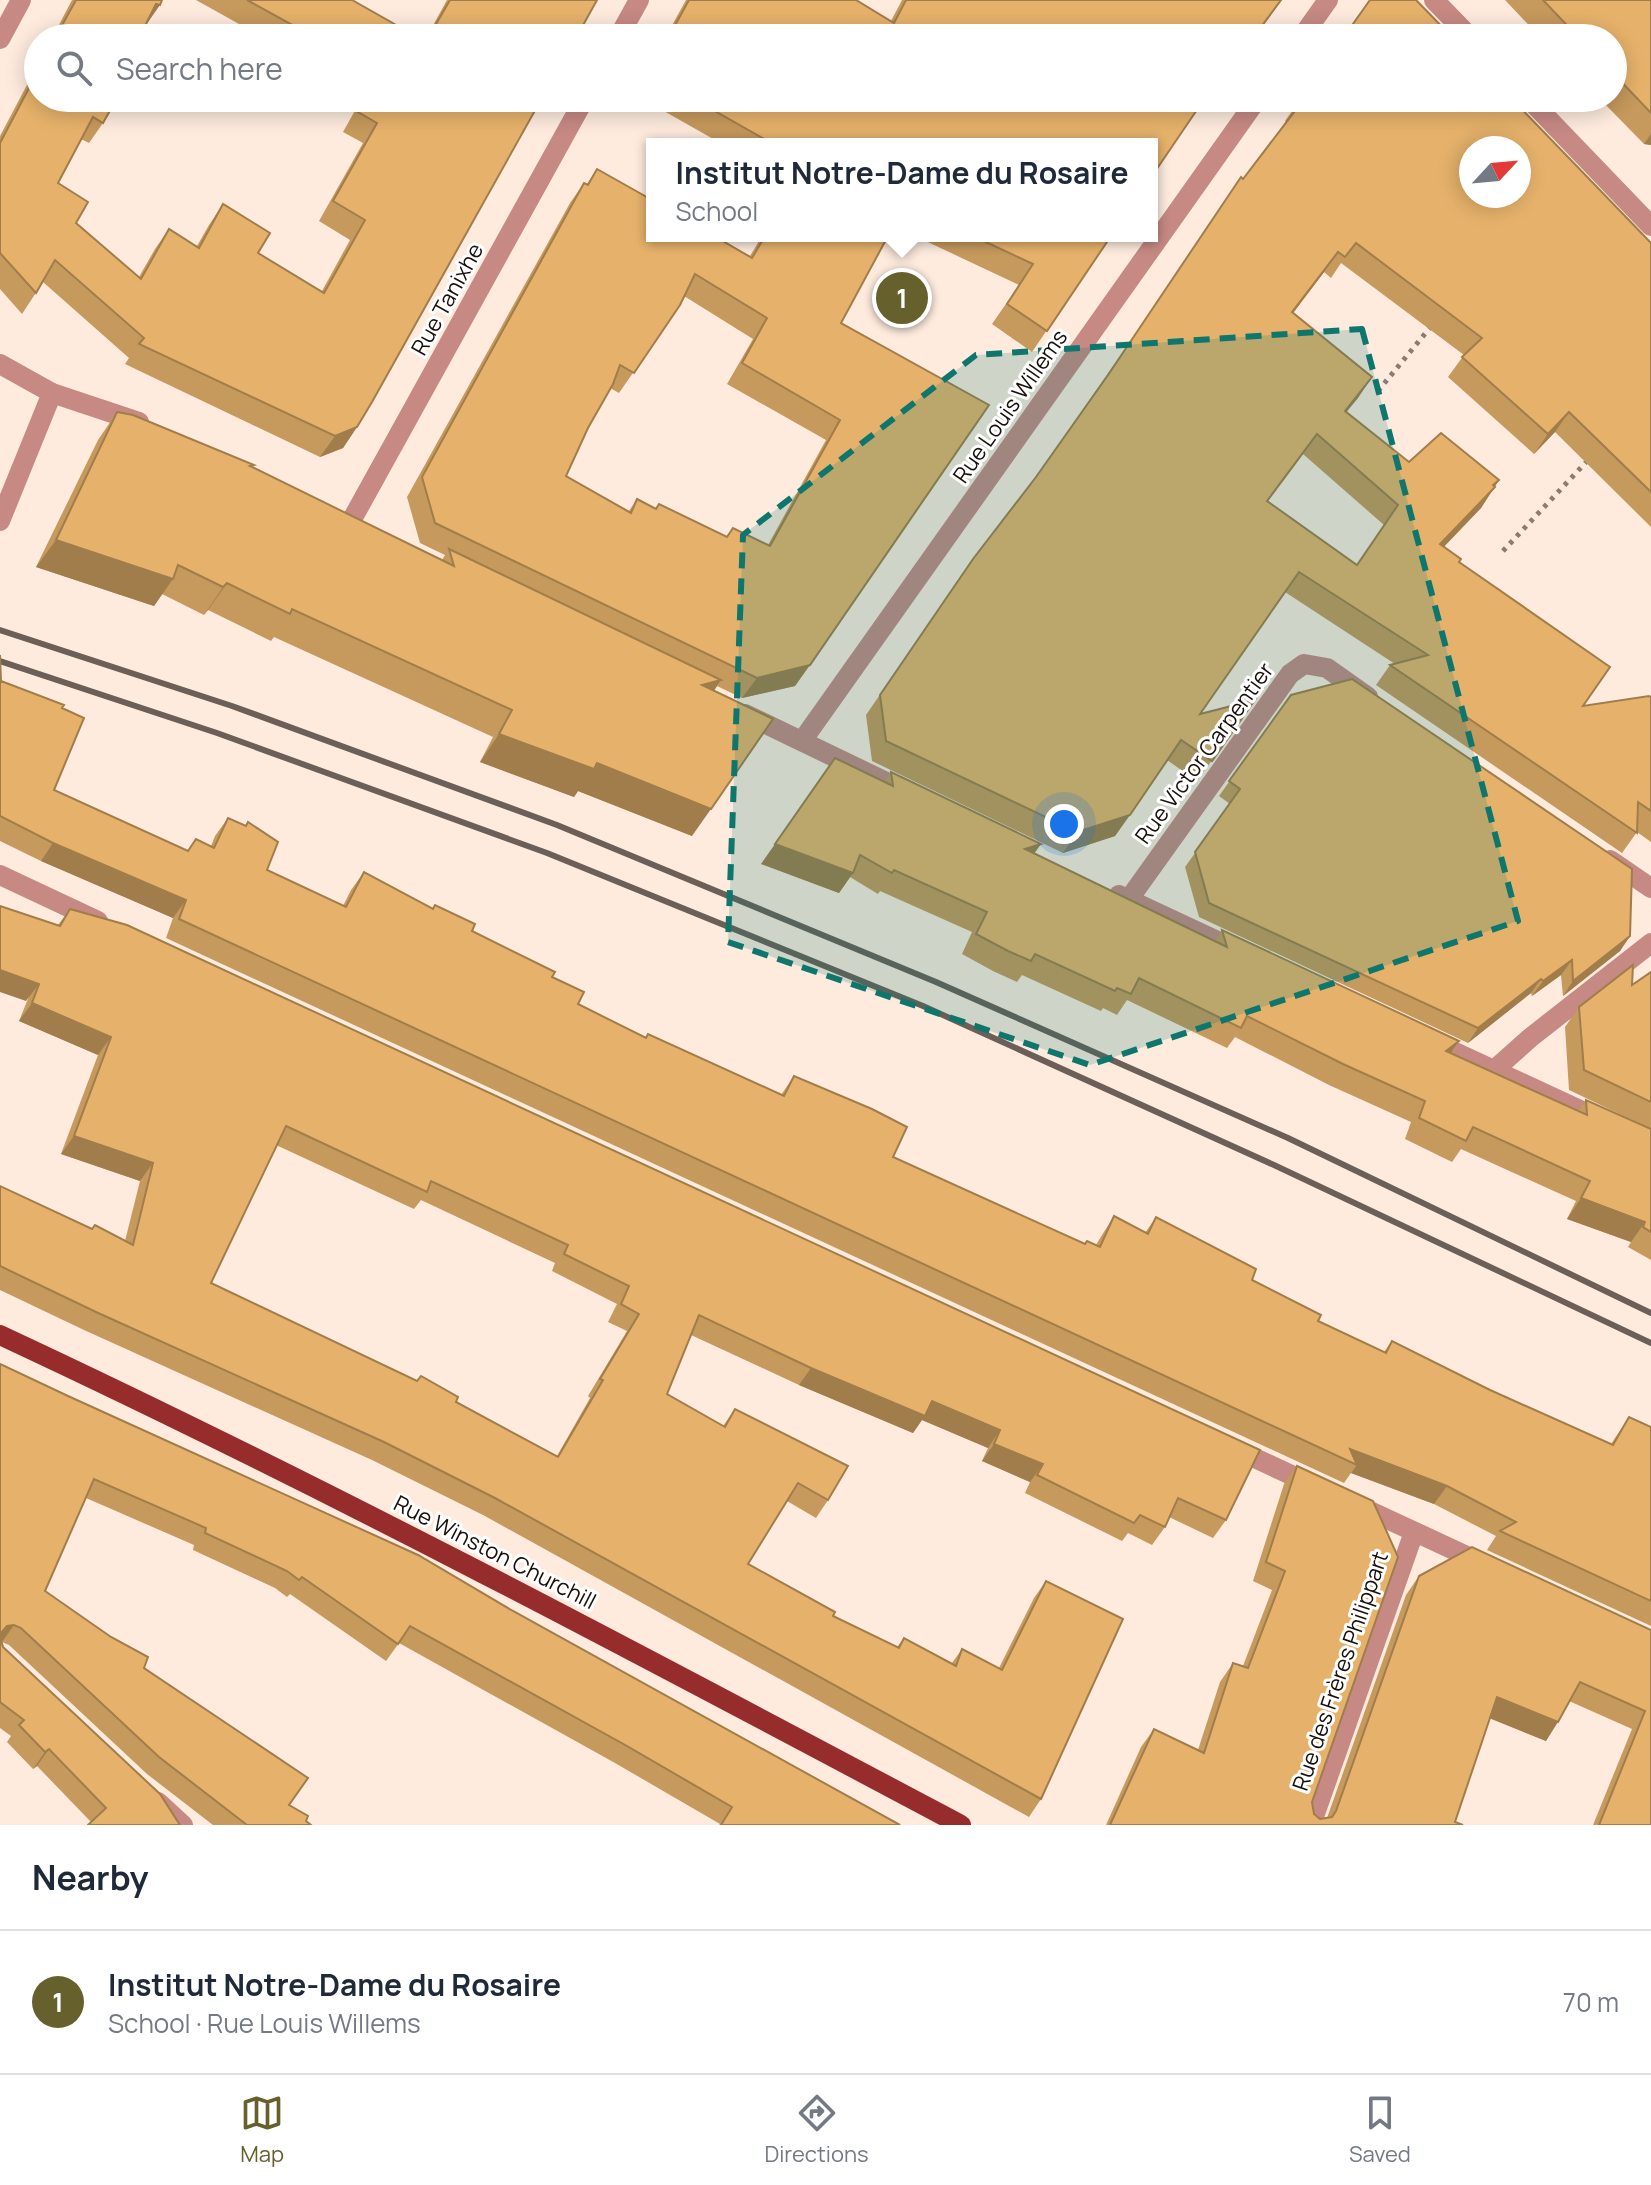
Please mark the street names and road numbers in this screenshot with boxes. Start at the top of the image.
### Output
street label: Rue Tanixhe [404,238,490,360]
street label: Rue Louis Willems [946,323,1074,489]
street label: Rue Victor Carpentier [1128,656,1280,850]
street label: Rue Winston Churchill [389,1488,601,1616]
street label: Rue des Frères Philippart [1285,1547,1395,1795]

